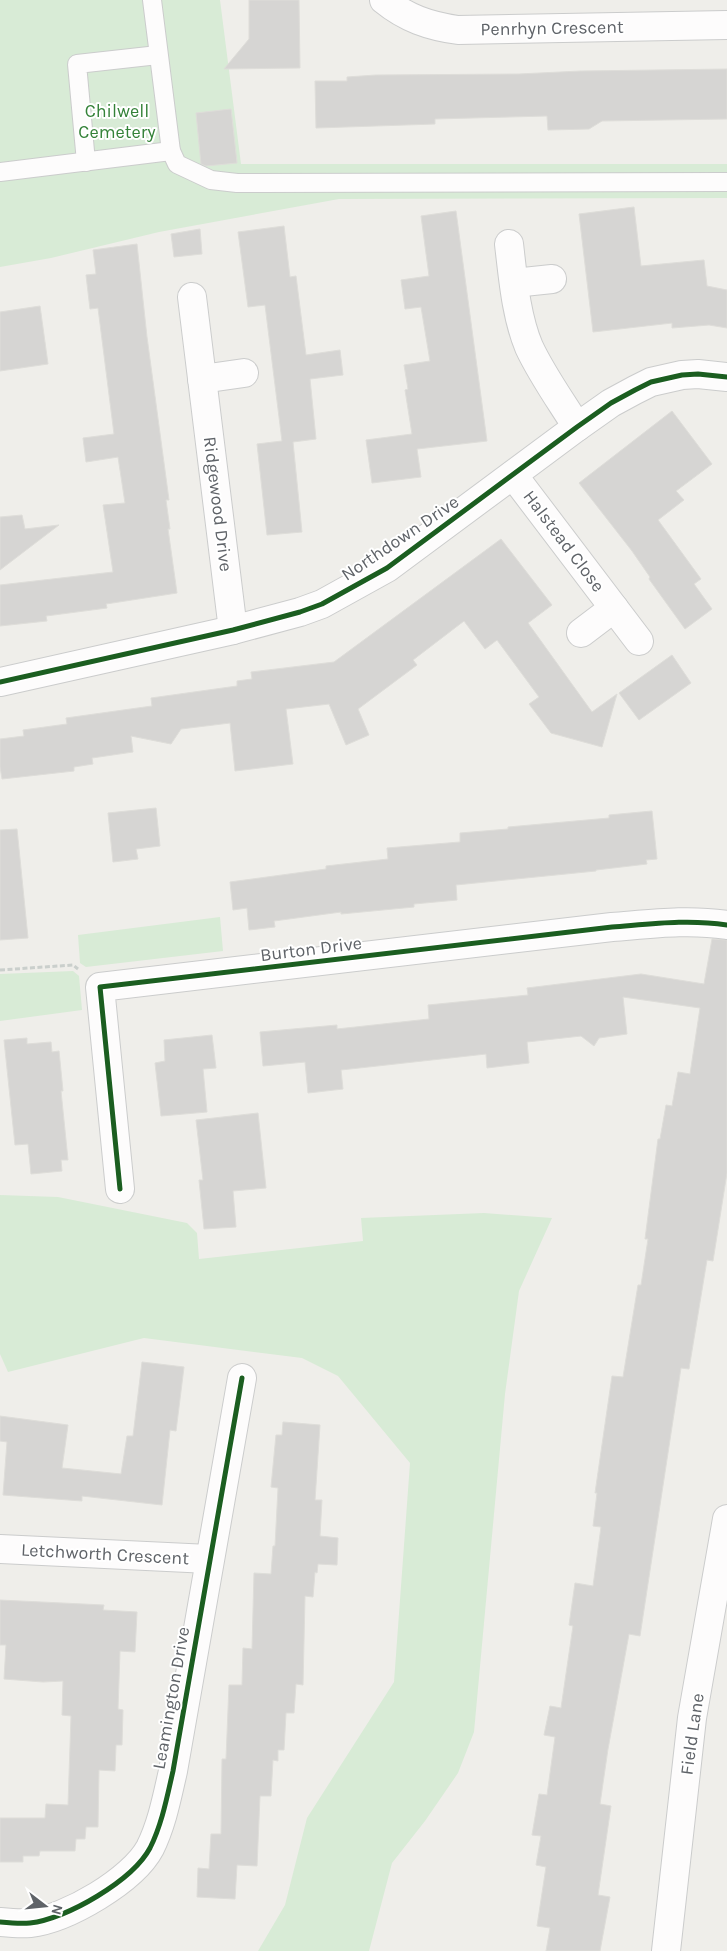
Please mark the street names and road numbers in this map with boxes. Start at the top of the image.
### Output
street label: Penrhyn Crescent [480,16,624,40]
street label: Ridgewood Drive [199,435,237,573]
street label: Halstead Close [519,486,609,596]
street label: Northdown Drive [337,491,463,585]
street label: Burton Drive [259,932,363,966]
street label: Letchworth Crescent [20,1539,190,1569]
street label: Leamington Drive [148,1625,194,1771]
street label: Field Lane [675,1692,709,1776]

